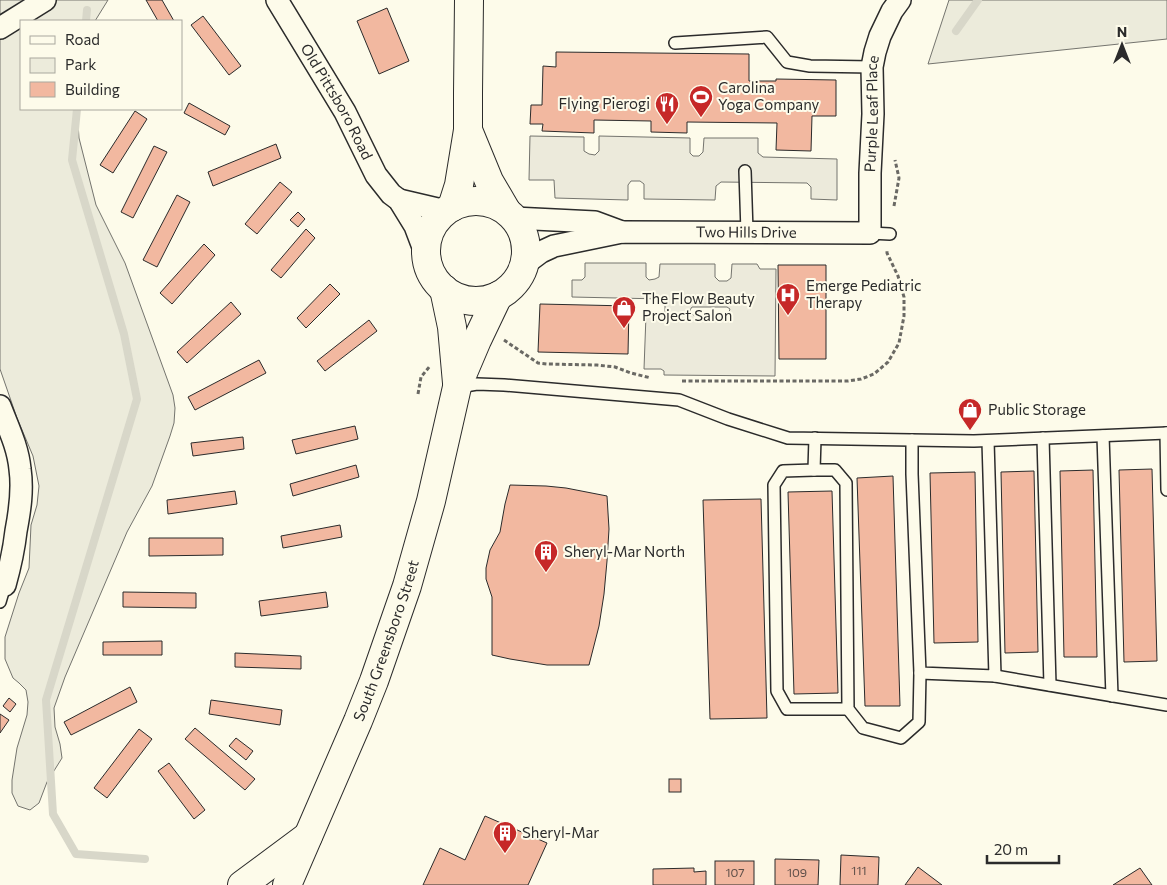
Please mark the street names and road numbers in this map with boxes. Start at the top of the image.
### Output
street label: Old Pittsboro Road [298,40,377,162]
street label: Purple Leaf Place [860,54,882,173]
street label: Two Hills Drive [696,222,797,241]
street label: South Greensboro Street [349,558,422,724]

